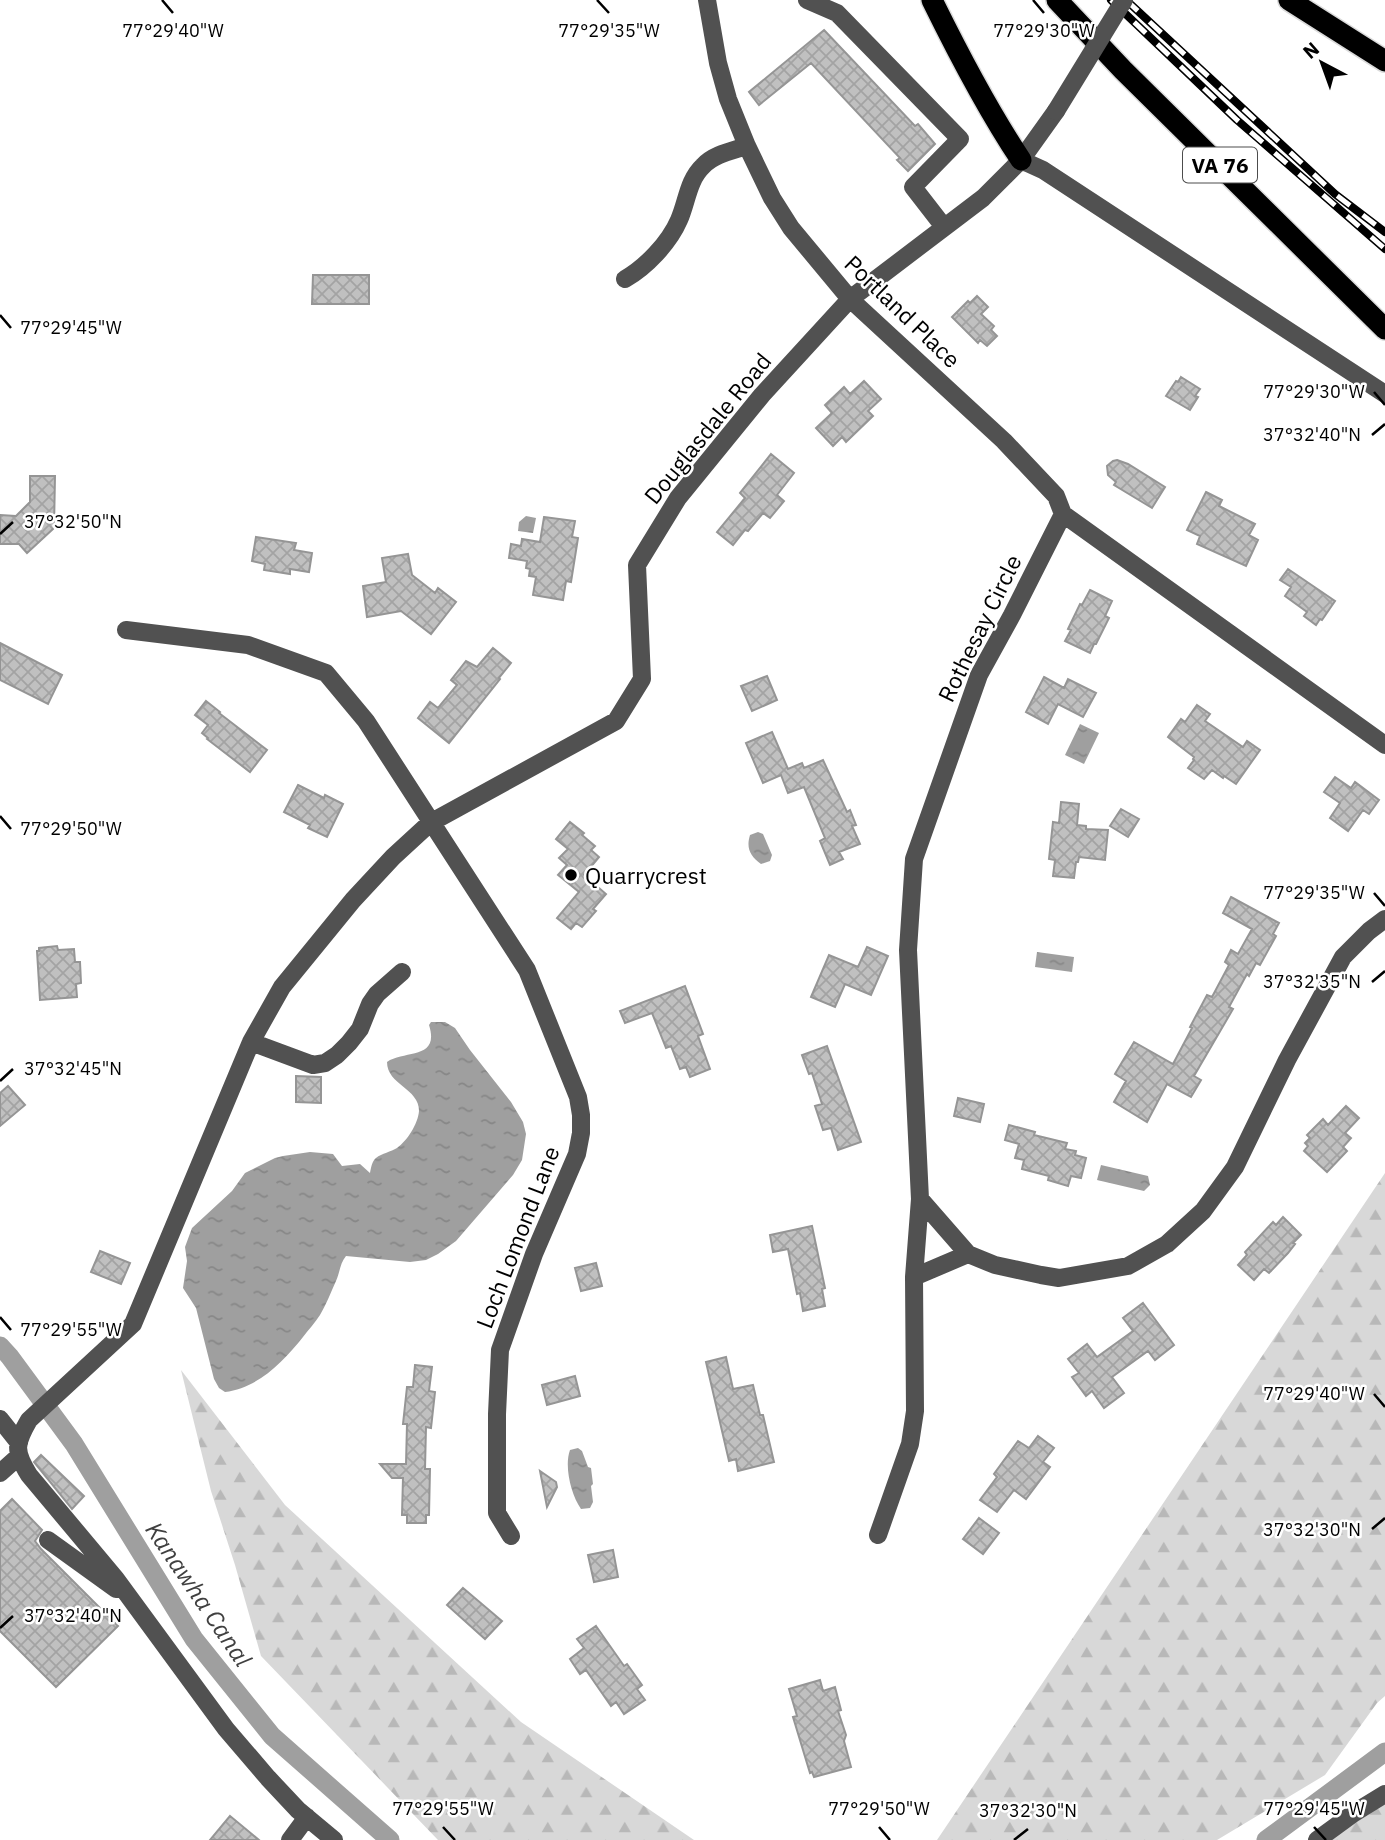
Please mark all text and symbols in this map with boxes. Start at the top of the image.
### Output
text: 77°29'40"W [122,19,224,42]
text: 77°29'35"W [558,19,660,42]
text: 77°29'30"W [993,19,1095,42]
north arrow [1287,28,1357,98]
text: N [1298,37,1324,64]
road number: VA 76 [1183,148,1257,182]
street label: Portland Place [839,248,967,374]
text: 77°29'45"W [20,316,122,339]
street label: Douglasdale Road [637,346,777,510]
text: 77°29'30"W [1263,380,1365,403]
text: 37°32'40"N [1263,423,1361,446]
text: 37°32'50"N [24,510,122,533]
street label: Rothesay Circle [930,549,1028,707]
text: 77°29'50"W [20,817,122,840]
place label: Quarrycrest [585,860,707,890]
marker: Quarrycrest [563,867,579,883]
text: 77°29'35"W [1263,881,1365,904]
text: 37°32'35"N [1263,970,1361,993]
text: 37°32'45"N [24,1057,122,1080]
street label: Loch Lomond Lane [468,1142,566,1332]
text: 77°29'55"W [20,1318,122,1341]
text: 77°29'40"W [1263,1382,1365,1405]
water label: Kanawha Canal [139,1515,260,1673]
text: 37°32'30"N [1263,1518,1361,1541]
text: 37°32'40"N [24,1604,122,1627]
text: 77°29'55"W [392,1797,494,1820]
text: 77°29'50"W [828,1797,930,1820]
text: 77°29'45"W [1263,1797,1365,1820]
text: 37°32'30"N [979,1799,1077,1822]

